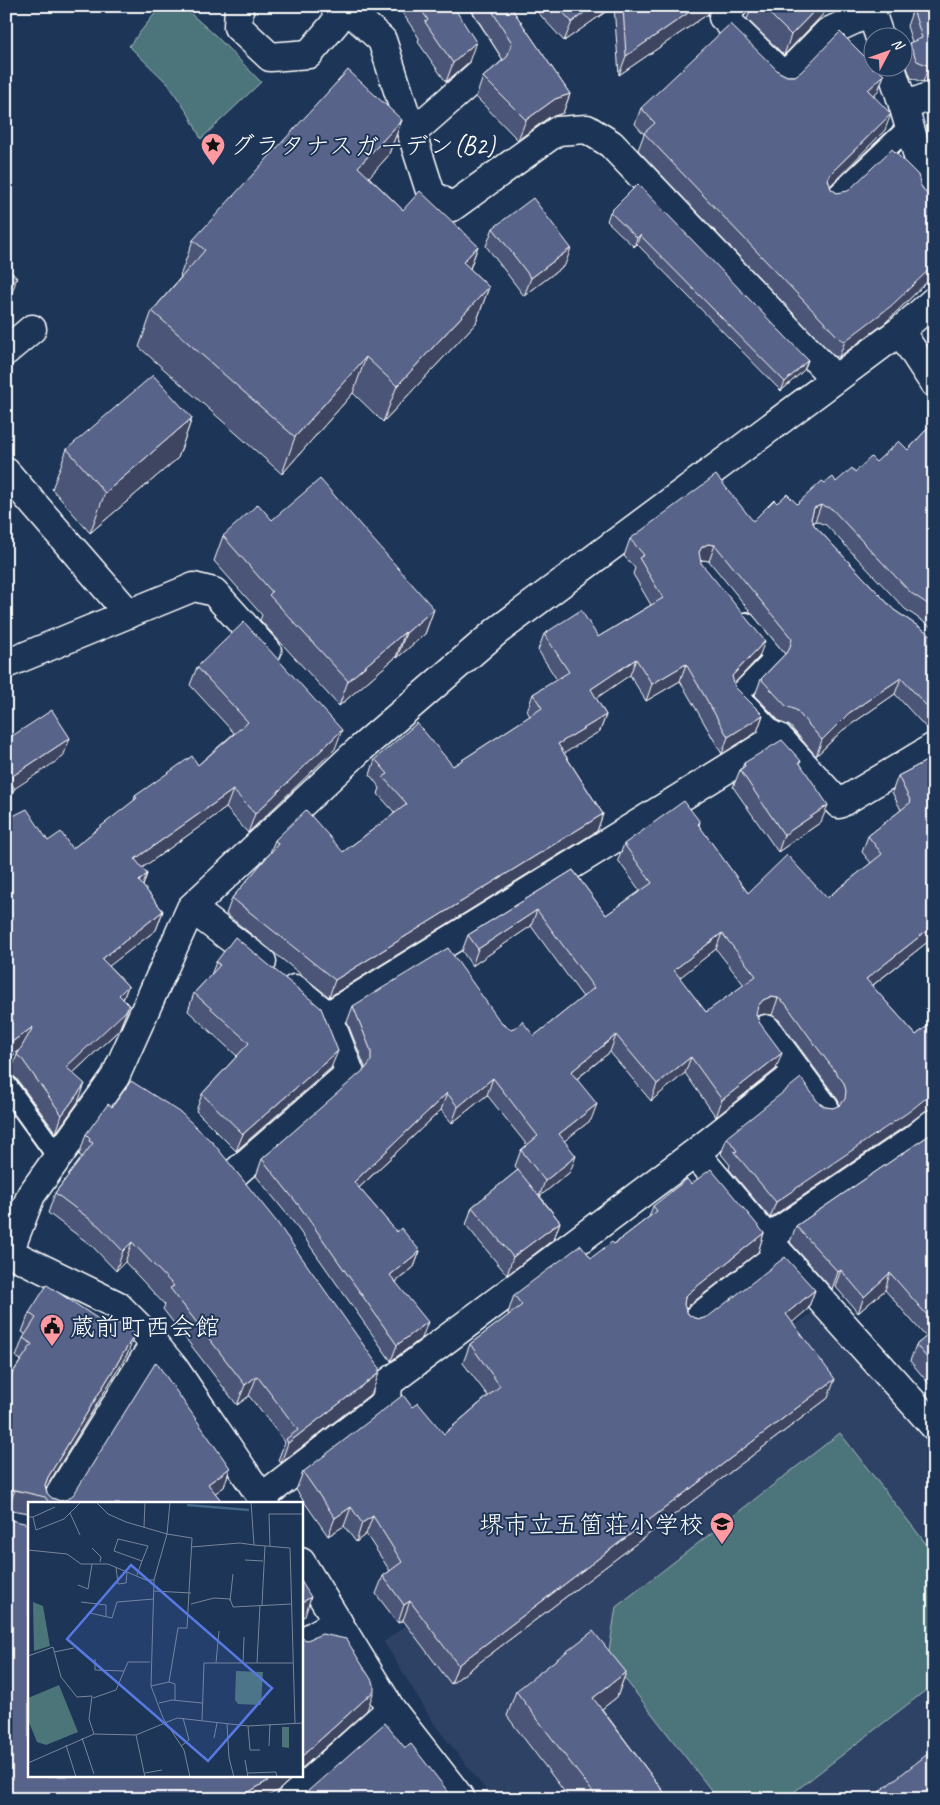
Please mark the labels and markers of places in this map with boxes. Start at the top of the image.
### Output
place label: グラタナスガーデン(B2) [230,130,497,162]
place icon: グラタナスガーデン(B2) [200,132,226,166]
place label: 蔵前町西会館 [70,1311,220,1343]
public building icon: 蔵前町西会館 [39,1313,65,1347]
place label: 堺市立五箇荘小学校 [479,1509,704,1541]
school or university icon: 堺市立五箇荘小学校 [709,1511,735,1545]

